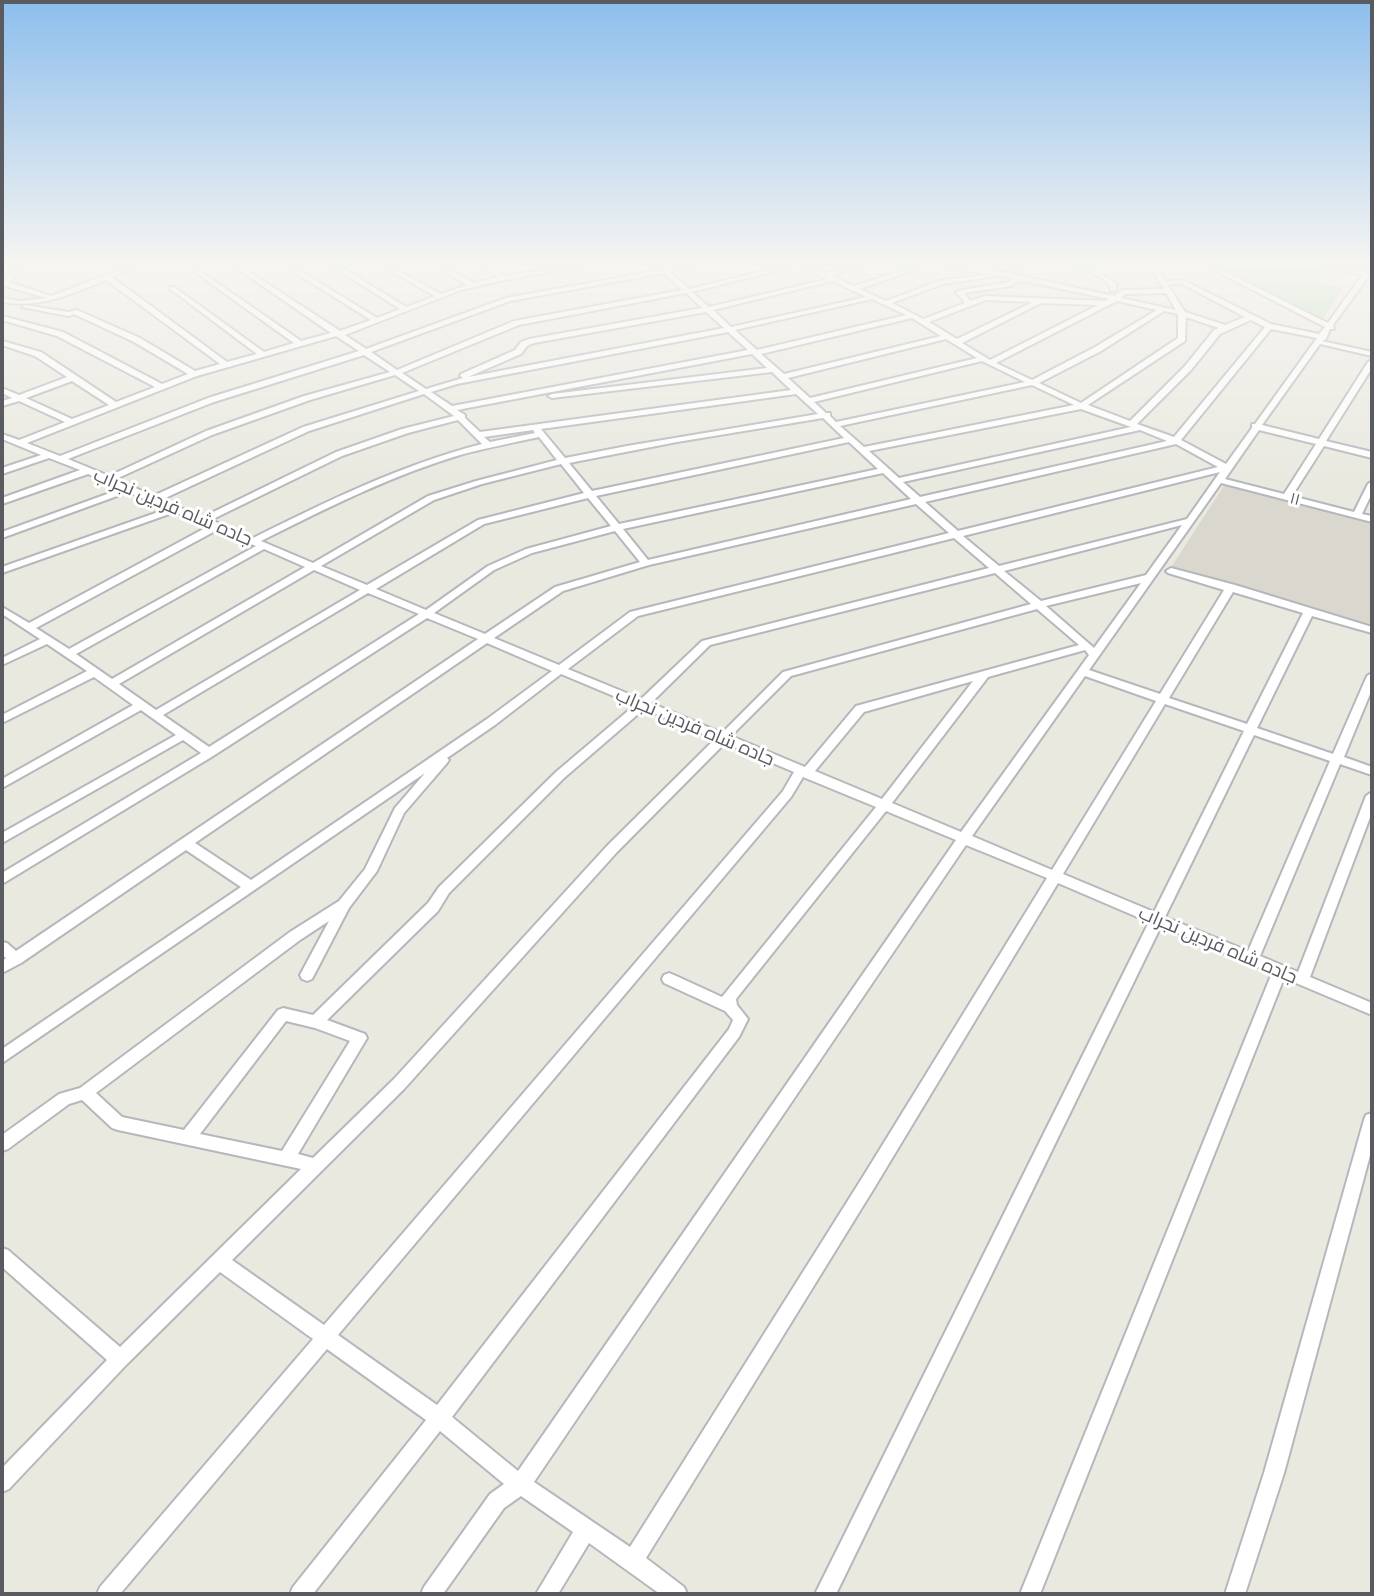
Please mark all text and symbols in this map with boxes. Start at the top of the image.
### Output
street label: جاده شاه فردین نجراب [90,463,256,551]
street label: ۱۱ [1288,488,1302,510]
street label: جاده شاه فردین نجراب [612,683,778,771]
street label: جاده شاه فردین نجراب [1135,901,1301,989]

